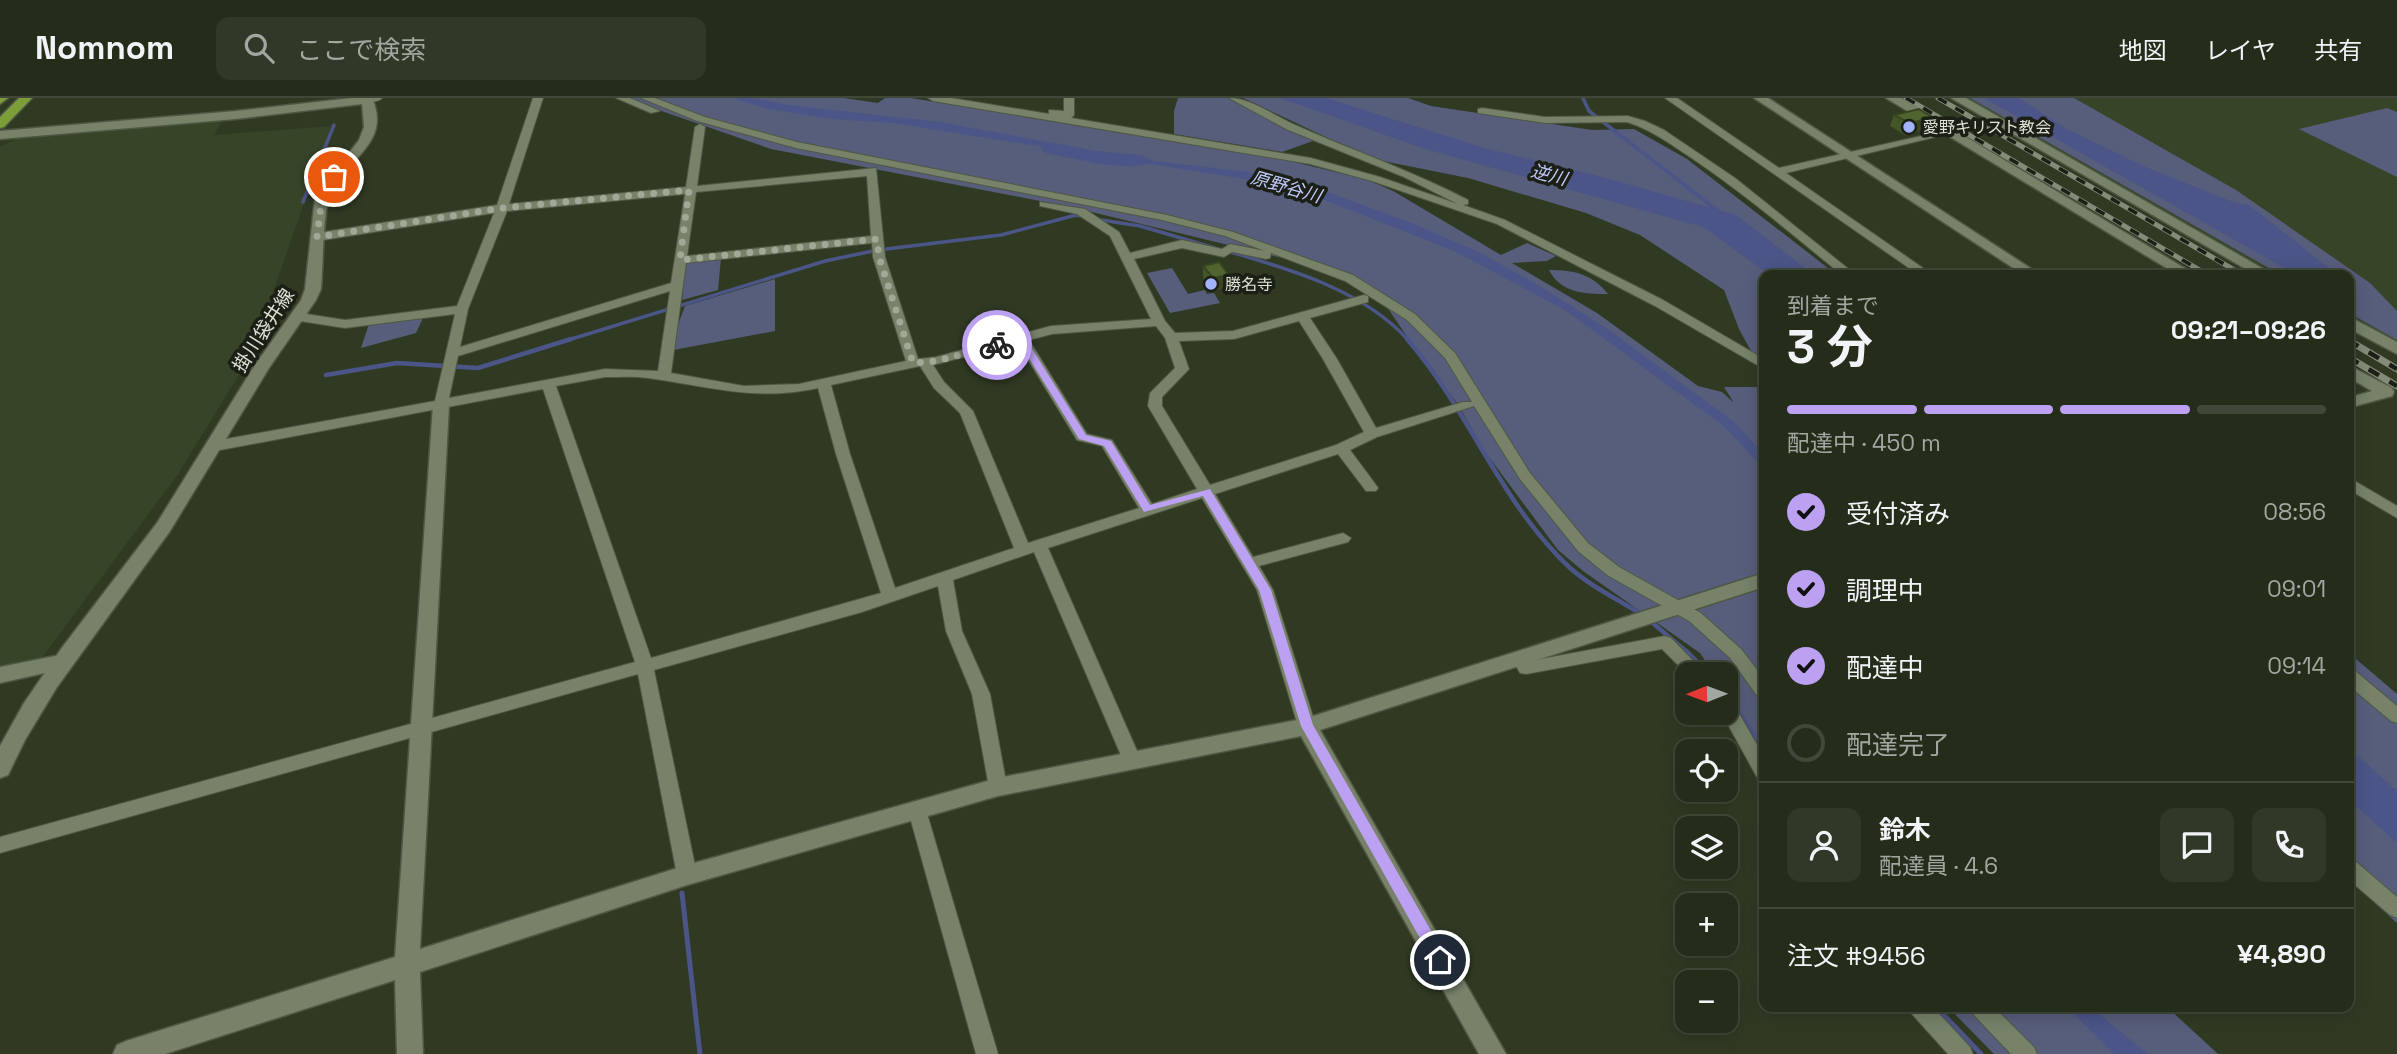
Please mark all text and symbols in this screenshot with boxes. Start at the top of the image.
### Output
search box [216,17,706,80]
text: Nomnom [35,27,174,69]
icon: search [240,29,278,67]
text: ここで検索 [296,33,426,67]
text: 地図 [2119,35,2167,66]
text: レイヤ [2205,35,2276,66]
text: 共有 [2314,35,2362,66]
place label: 愛野キリスト教会 [1923,117,2051,138]
marker: 愛野キリスト教会 [1901,119,1917,135]
pin [304,147,364,207]
icon: bag [315,158,353,196]
water label: 逆川 [1529,159,1571,191]
water label: 原野谷川 [1248,166,1326,208]
place label: 勝名寺 [1225,274,1273,295]
marker: 勝名寺 [1203,276,1219,292]
street label: 掛川袋井線 [227,284,300,377]
text: 到着まで [1787,291,1879,321]
courier [962,310,1032,380]
text: 09:21–09:26 [2171,313,2326,347]
text: 3 分 [1787,318,1873,376]
icon: bike [978,326,1016,364]
text: 配達中 · 450 m [1787,428,1941,458]
icon: check [1787,493,1825,531]
text: 受付済み [1846,497,1950,531]
text: 08:56 [2263,497,2326,527]
icon: check [1787,570,1825,608]
text: 調理中 [1846,574,1924,608]
text: 09:01 [2267,574,2326,604]
icon: check [1787,647,1825,685]
text: 配達中 [1846,651,1924,685]
text: 09:14 [2267,651,2326,681]
north arrow [1675,662,1738,724]
map controls [1675,662,1738,1033]
text: 配達完了 [1846,728,1950,762]
button: locate [1675,739,1738,802]
button: person [1787,808,1861,882]
button: chat [2160,808,2234,882]
button: phone [2252,808,2326,882]
text: 鈴木 [1879,813,1931,847]
button: layers [1675,816,1738,879]
text: 配達員 · 4.6 [1879,851,1998,881]
button: + [1675,893,1738,956]
pin [1410,930,1470,990]
text: ¥4,890 [2237,937,2326,971]
text: 注文 #9456 [1787,939,1926,973]
icon: home [1421,941,1459,979]
button: − [1675,970,1738,1033]

